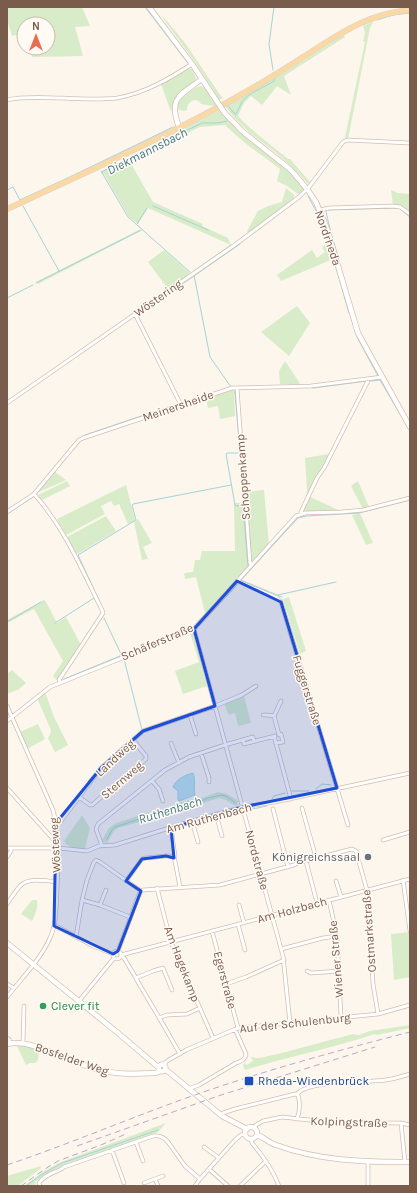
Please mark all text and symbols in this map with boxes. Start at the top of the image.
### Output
north arrow [16,16,56,56]
text: N [32,20,40,33]
water label: Diekmannsbach [104,124,190,178]
street label: Nordrheda [312,208,344,268]
street label: Wöstering [131,276,185,320]
street label: Meinersheide [141,387,215,425]
street label: Schoppenkamp [233,433,253,521]
street label: Schäferstraße [119,620,195,664]
street label: Fuggerstraße [290,653,324,727]
street label: Landweg [93,736,138,780]
street label: Sternweg [98,758,146,802]
water label: Ruthenbach [137,793,203,827]
street label: Am Ruthenbach [165,800,253,836]
street label: Wösteweg [47,817,63,873]
street label: Nordstraße [242,828,272,892]
place label: Königreichssaal [272,850,360,864]
marker: Königreichssaal [363,852,373,862]
street label: Ostmarkstraße [359,889,379,973]
street label: Am Holzbach [256,894,328,926]
street label: Wiener Straße [326,920,346,998]
street label: Am Hagekamp [161,924,203,1004]
street label: Egerstraße [211,950,239,1010]
place label: Clever fit [51,999,100,1013]
marker: Clever fit [38,1001,48,1011]
street label: Auf der Schulenburg [239,1010,351,1036]
street label: Bosfelder Weg [33,1040,111,1078]
place label: Rheda-Wiedenbrück [258,1074,370,1088]
marker: Rheda-Wiedenbrück [243,1075,255,1087]
street label: Kolpingstraße [310,1114,388,1130]

